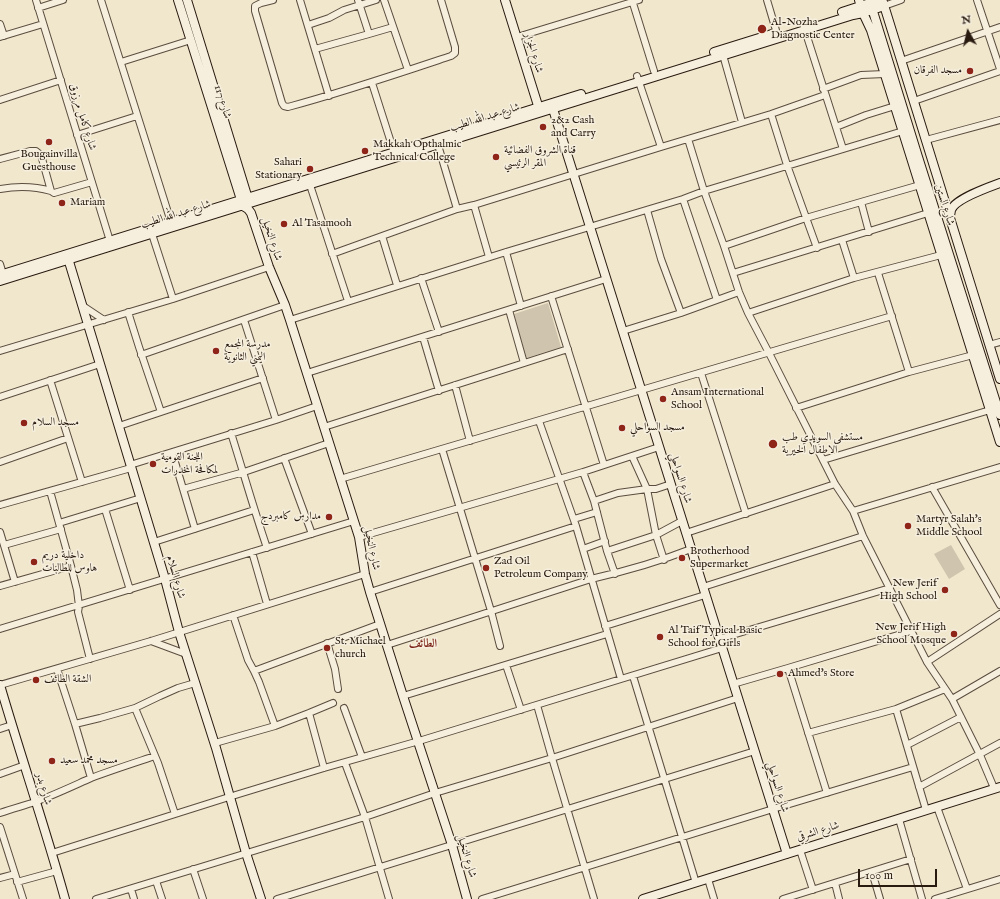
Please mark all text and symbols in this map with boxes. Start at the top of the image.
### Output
north arrow [948,12,988,52]
text: N [961,13,972,28]
place label: Al-Nozha Diagnostic Center [771,16,855,42]
marker: Al-Nozha Diagnostic Center [756,23,768,35]
street label: شارع الجزار [521,31,545,75]
place label: مسجد الفرقان [914,64,962,78]
marker: مسجد الفرقان [965,66,975,76]
street label: شارع كامل مرزوق [66,82,98,152]
street label: شارع 117 [210,83,234,121]
street label: شارع عبد الله الطيب [448,101,522,135]
place label: 2&2 Cash and Carry [551,114,596,140]
marker: 2&2 Cash and Carry [538,122,548,132]
marker: Bougainvilla Guesthouse [44,137,54,147]
place label: Makkah Opthalmic Technical College [373,138,461,164]
place label: قناة الشروق الفضائية المقر الرئيسي [504,144,576,170]
marker: Makkah Opthalmic Technical College [360,146,370,156]
place label: Bougainvilla Guesthouse [21,148,77,174]
marker: قناة الشروق الفضائية المقر الرئيسي [491,152,501,162]
place label: Sahari Stationary [255,156,302,182]
marker: Sahari Stationary [305,164,315,174]
street label: شارع الستين [931,182,957,228]
place label: Mariam [70,196,105,210]
marker: Mariam [57,198,67,208]
street label: شارع عبد الله الطيب [139,198,213,232]
street label: شارع النخيل [258,216,284,262]
place label: Al Tasamooh [292,217,352,231]
marker: Al Tasamooh [279,219,289,229]
place label: مدرسة المجمع اليمني الثانوية [224,338,271,364]
marker: مدرسة المجمع اليمني الثانوية [211,346,221,356]
place label: Ansam International School [671,386,764,412]
marker: Ansam International School [658,394,668,404]
place label: مسجد السلام [32,416,79,430]
marker: مسجد السلام [19,418,29,428]
place label: مسجد السواحلي [630,421,685,435]
marker: مسجد السواحلي [617,423,627,433]
place label: مستشفى السويدي طب الاطفال الخيرية [782,431,863,457]
marker: مستشفى السويدي طب الاطفال الخيرية [767,438,779,450]
place label: اللجنة القومية لمكافحة المخدرات [161,451,218,477]
street label: شارع السواحلي [666,451,694,505]
marker: اللجنة القومية لمكافحة المخدرات [148,459,158,469]
place label: مدارس كامبردج [260,510,321,524]
marker: مدارس كامبردج [324,512,334,522]
place label: Martyr Salah's Middle School [916,513,982,539]
marker: Martyr Salah's Middle School [903,521,913,531]
street label: شارع النخيل [360,525,382,571]
place label: Brotherhood Supermarket [690,545,749,571]
place label: داخلية دريم هاوس للطالبات [42,549,97,575]
marker: Brotherhood Supermarket [677,553,687,563]
street label: شارع السلام [163,554,187,600]
place label: Zad Oil Petroleum Company [494,555,588,581]
marker: داخلية دريم هاوس للطالبات [29,557,39,567]
marker: Zad Oil Petroleum Company [481,563,491,573]
place label: New Jerif High School [879,577,937,603]
marker: New Jerif High School [940,585,950,595]
place label: New Jerif High School Mosque [875,621,946,647]
place label: Al Taif Typical Basic School for Girls [668,624,762,650]
marker: New Jerif High School Mosque [949,629,959,639]
marker: Al Taif Typical Basic School for Girls [655,632,665,642]
place label: St. Michael church [335,635,386,661]
district label: الطائف [409,638,437,652]
marker: St. Michael church [322,643,332,653]
place label: Ahmed's Store [788,667,854,681]
marker: Ahmed's Store [775,669,785,679]
place label: الشقة الطائف [44,673,91,687]
marker: الشقة الطائف [31,675,41,685]
place label: مسجد محمد سعيد [60,754,118,768]
marker: مسجد محمد سعيد [47,756,57,766]
street label: شارع السواحلي [763,760,791,814]
street label: شارع بدر [32,771,54,807]
street label: شارع الشرقي [795,819,841,845]
street label: شارع النخيل [453,833,479,879]
scale bar [860,861,939,887]
text: 100 m [865,868,893,883]

